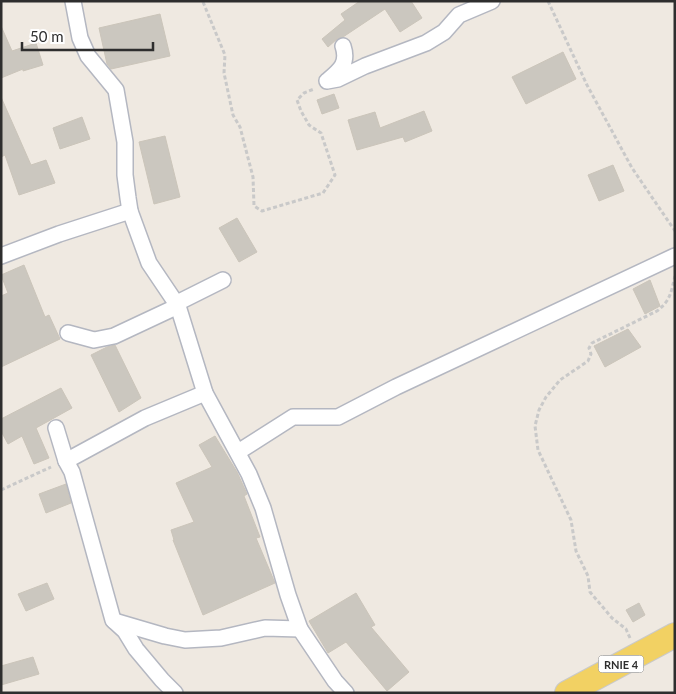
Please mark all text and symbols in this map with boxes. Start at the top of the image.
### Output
scale bar [22,20,154,52]
text: 50 m [30,27,64,45]
road number: RNIE 4 [598,656,644,672]

